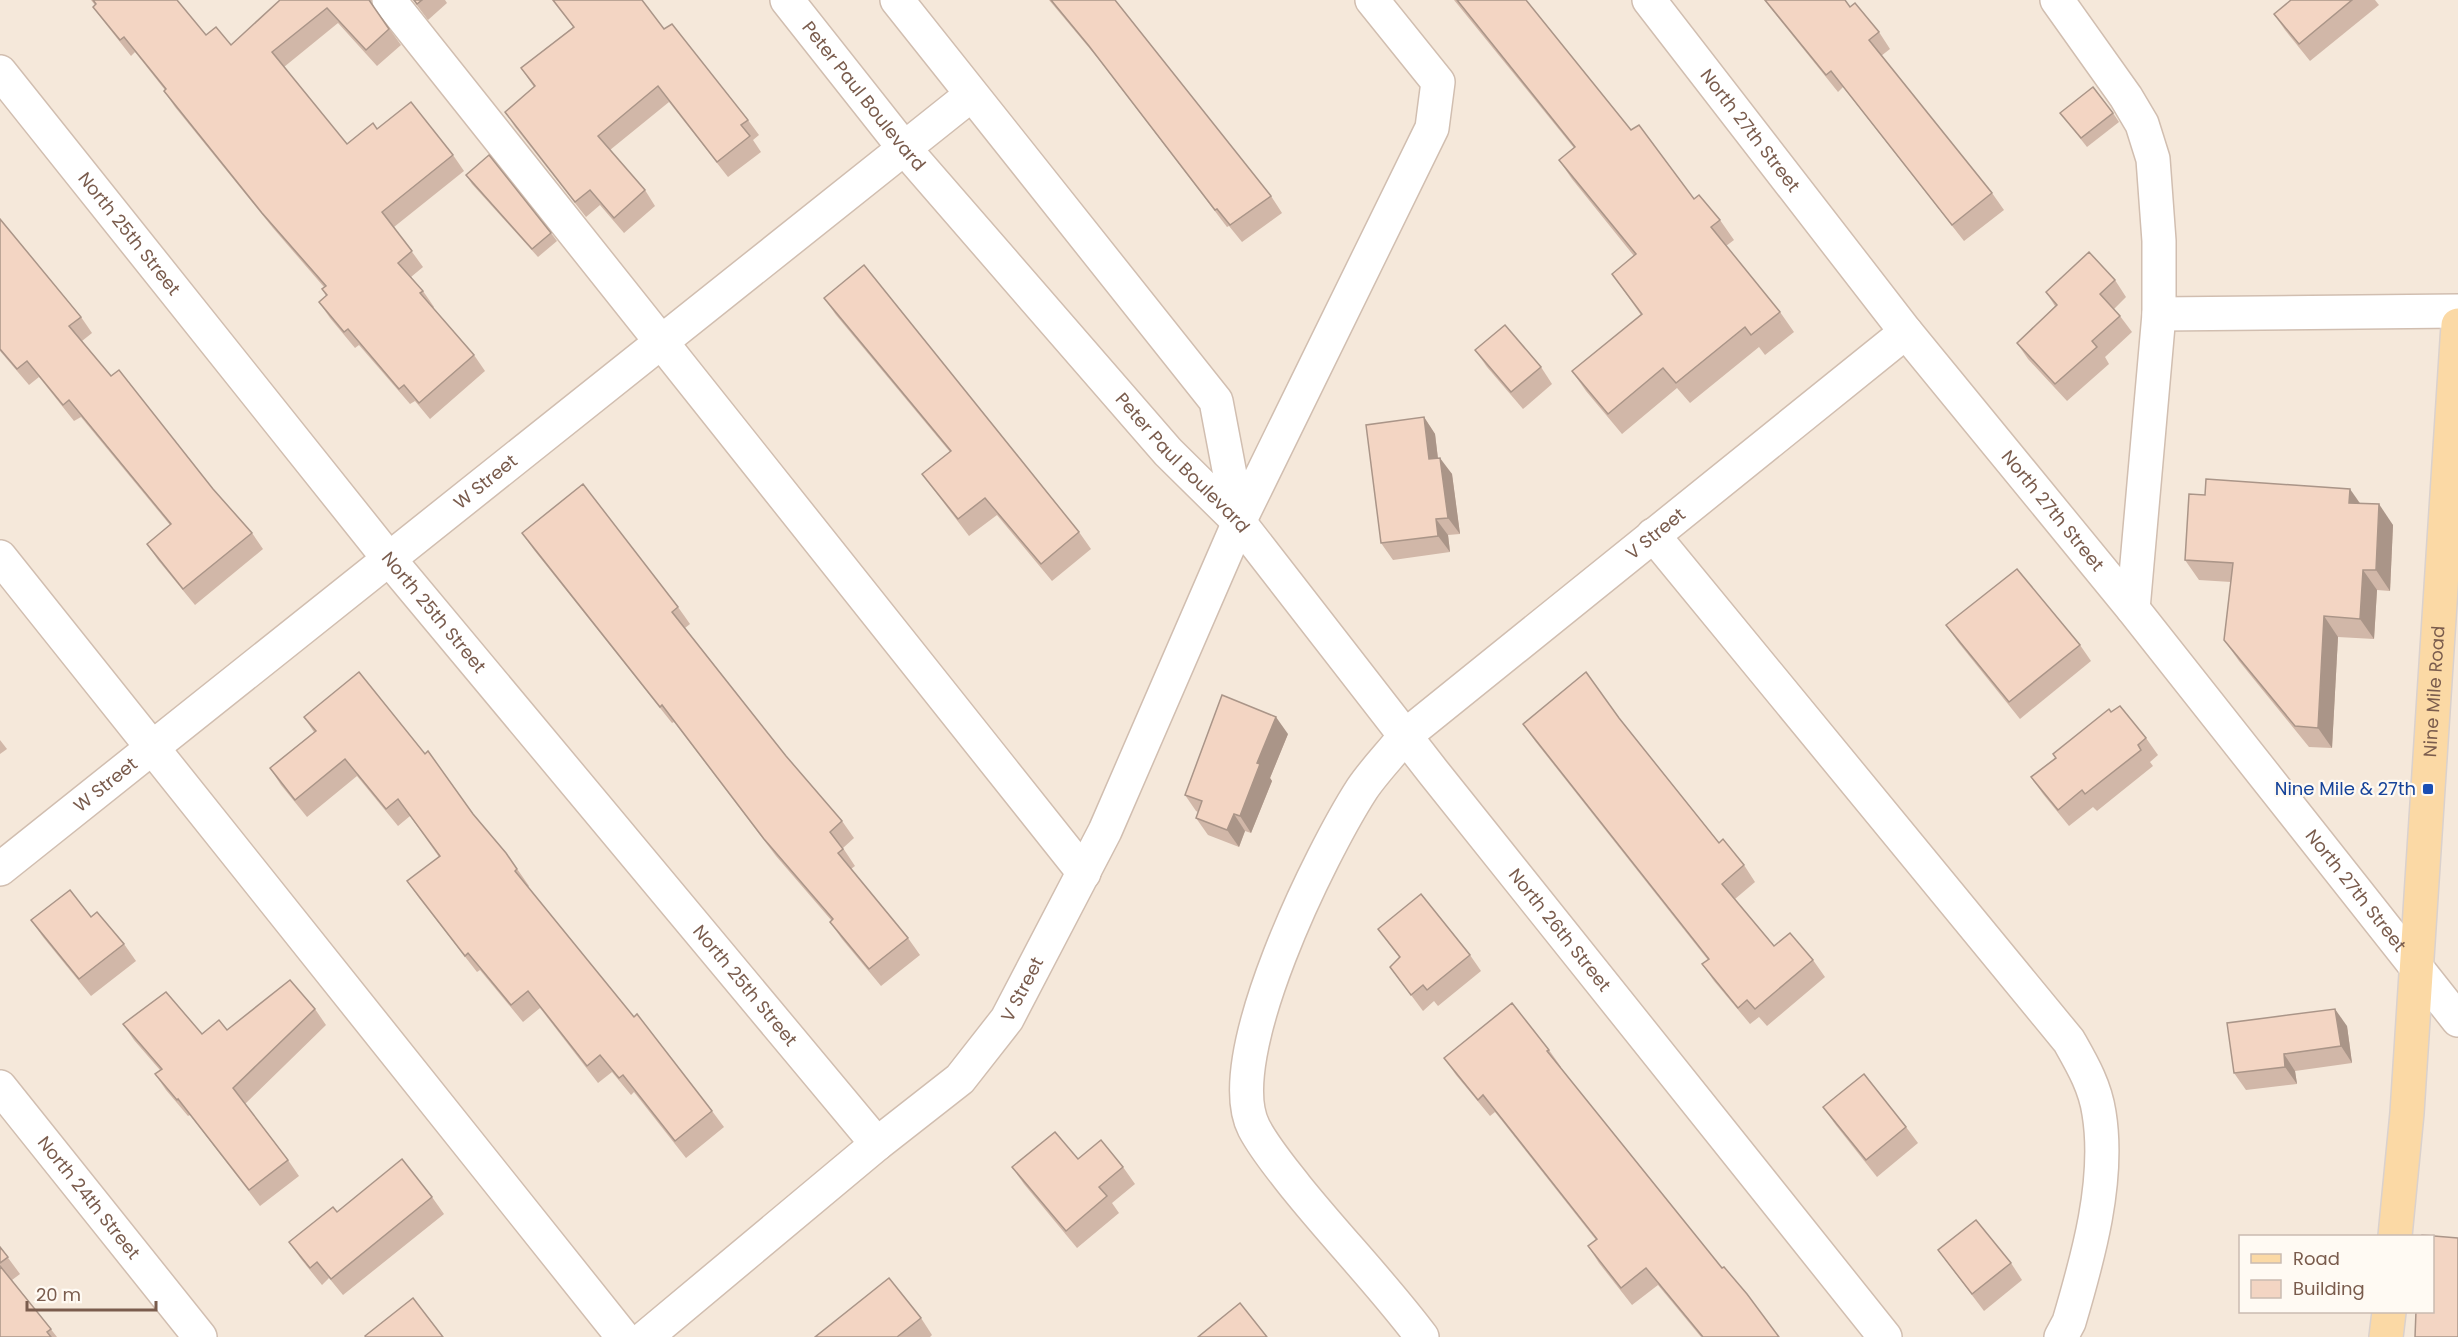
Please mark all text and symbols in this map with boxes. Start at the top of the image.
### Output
street label: Peter Paul Boulevard [796,16,931,176]
street label: North 27th Street [1695,63,1806,197]
street label: North 25th Street [73,167,187,300]
street label: Peter Paul Boulevard [1110,387,1256,538]
street label: North 27th Street [1996,445,2110,576]
street label: W Street [448,448,522,515]
street label: V Street [1620,502,1690,565]
street label: North 25th Street [376,546,492,678]
street label: Nine Mile Road [2417,625,2451,758]
street label: W Street [68,751,142,818]
place label: Nine Mile & 27th [2275,776,2416,801]
marker: Nine Mile & 27th [2421,782,2435,796]
street label: North 27th Street [2300,824,2412,957]
street label: North 26th Street [1503,863,1617,997]
street label: North 25th Street [687,919,803,1051]
street label: V Street [995,952,1049,1026]
street label: North 24th Street [32,1131,146,1264]
legend [2239,1235,2434,1313]
text: Road [2293,1246,2340,1271]
scale bar [27,1274,156,1312]
text: Building [2293,1276,2365,1301]
text: 20 m [36,1282,81,1307]

